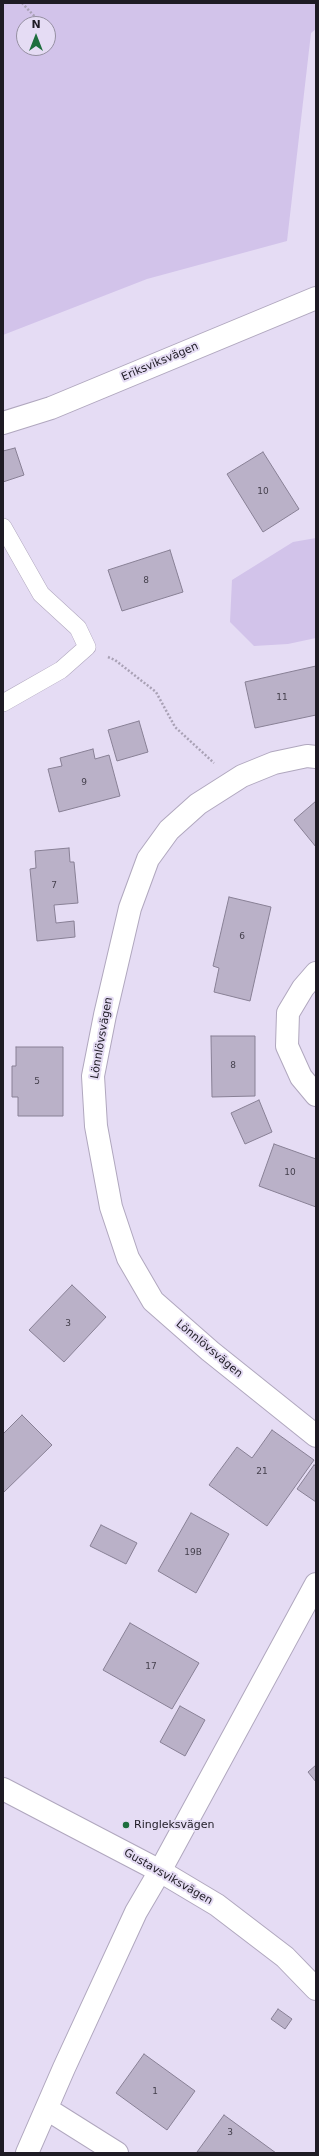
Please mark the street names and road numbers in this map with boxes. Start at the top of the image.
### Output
street label: Eriksviksvägen [120,340,200,384]
street label: Lönnlövsvägen [88,996,116,1080]
street label: Lönnlövsvägen [173,1317,245,1381]
street label: Gustavsviksvägen [121,1846,215,1908]

